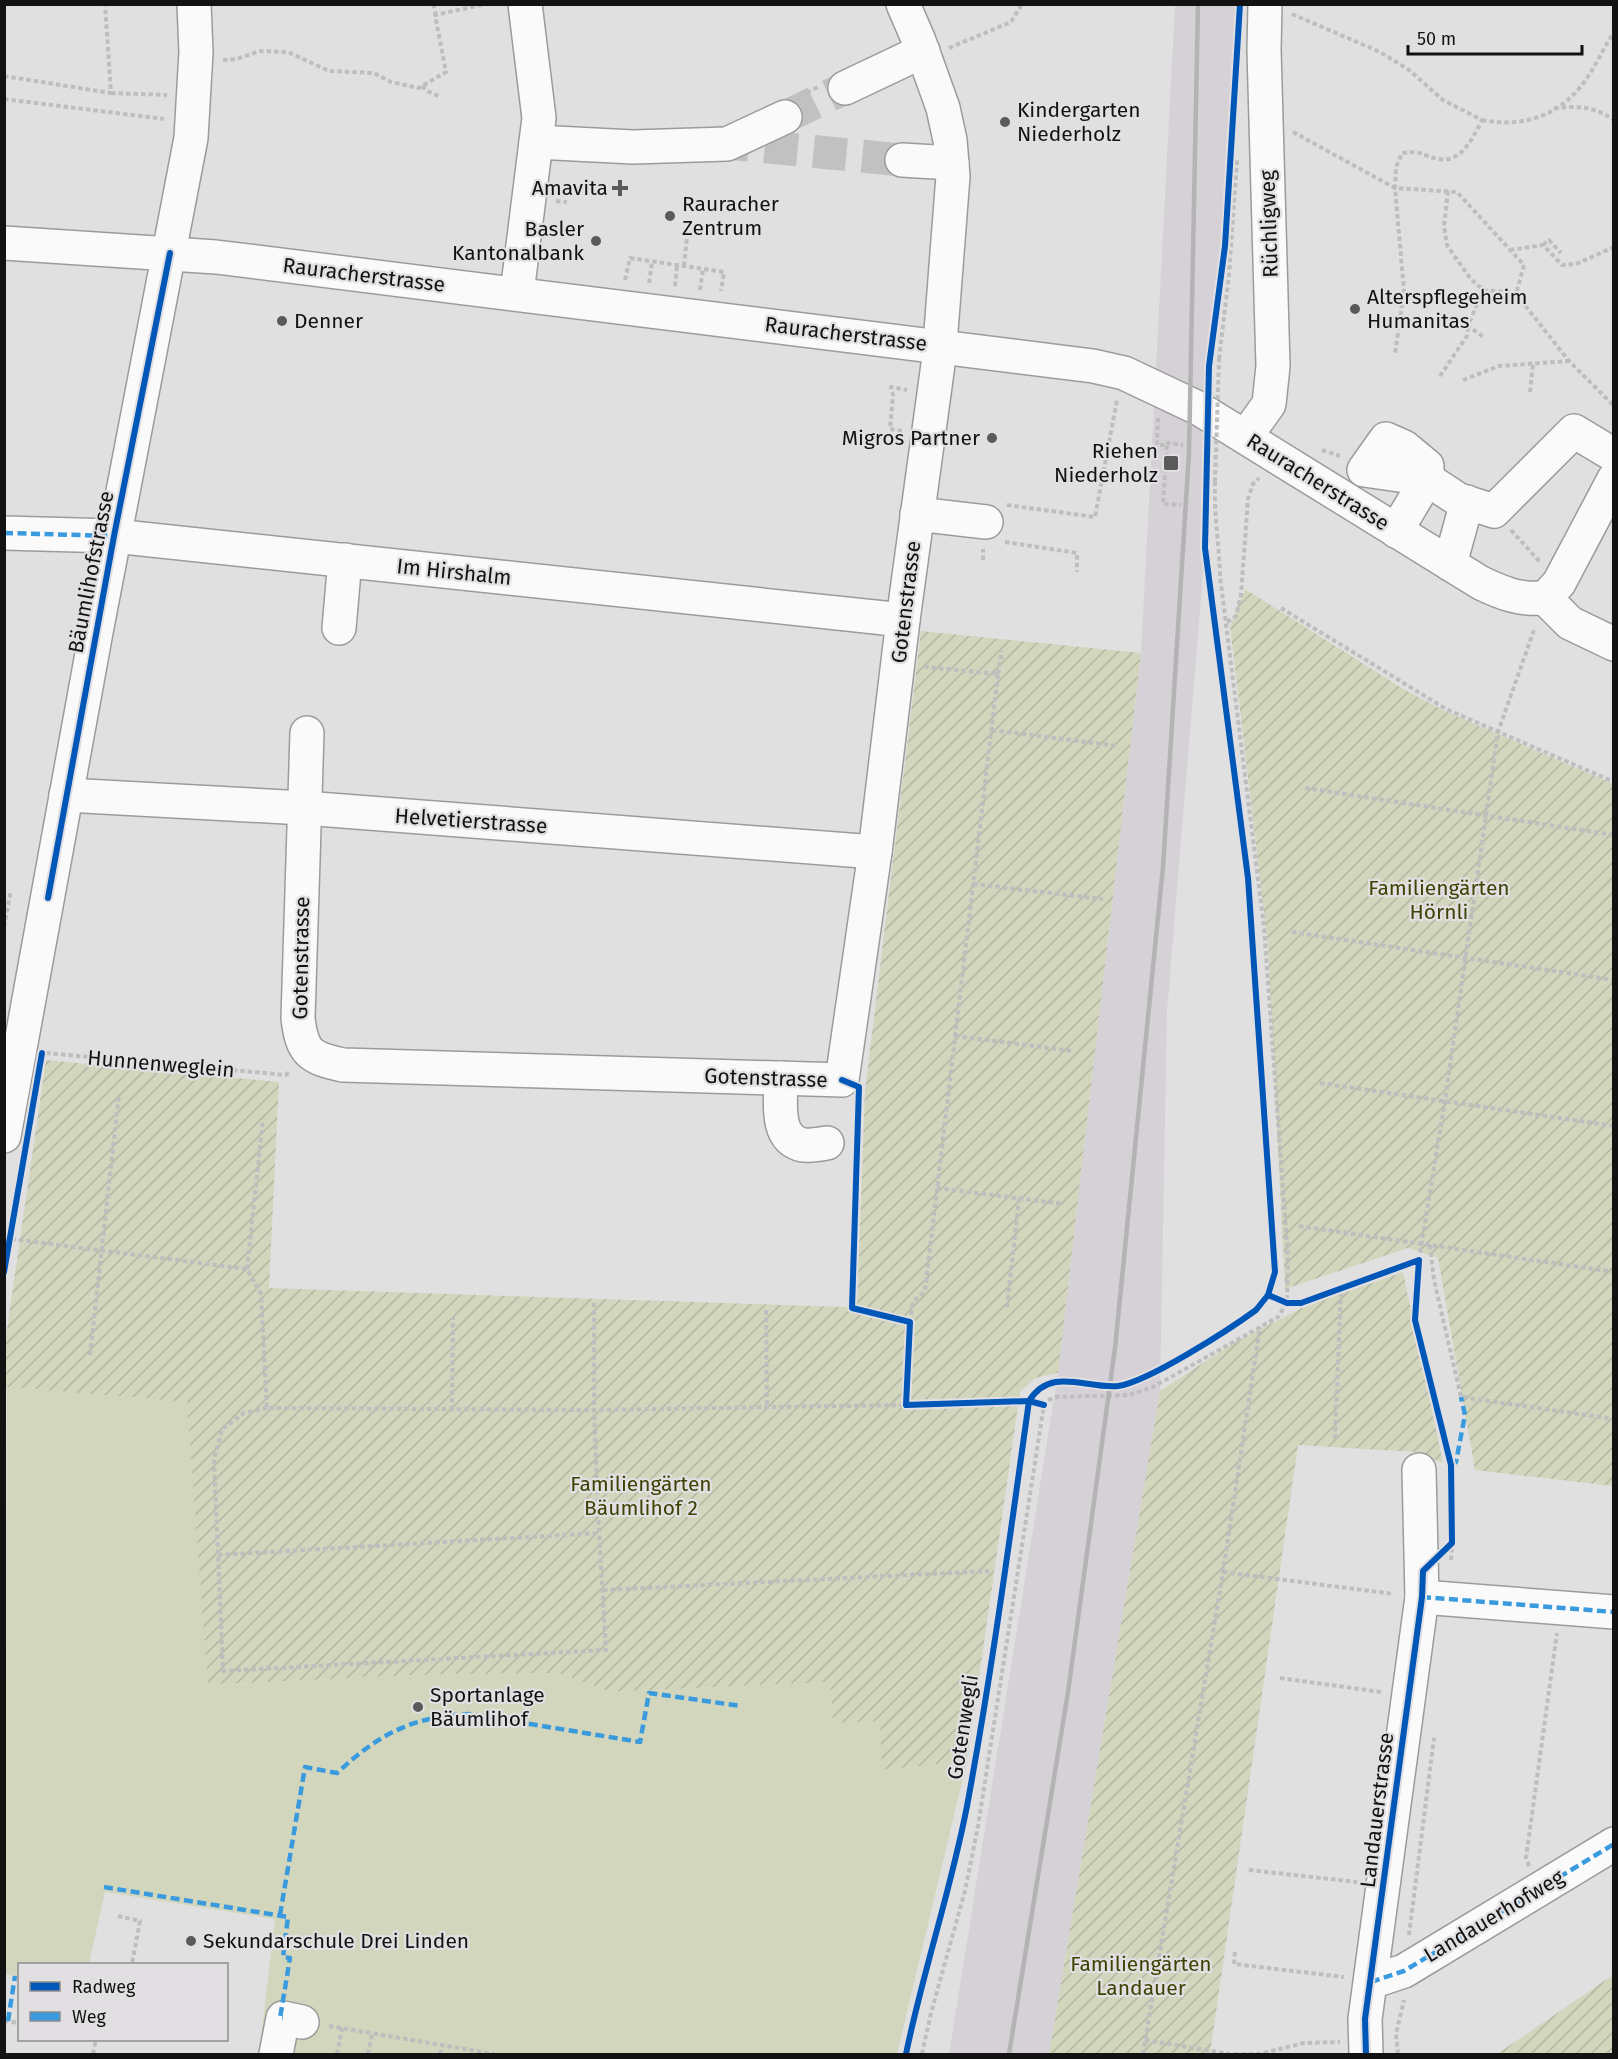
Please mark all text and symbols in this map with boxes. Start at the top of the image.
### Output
scale bar [1408,18,1582,56]
text: 50 m [1417,28,1456,50]
place label: Kindergarten Niederholz [1017,97,1140,147]
marker: Kindergarten Niederholz [998,115,1012,129]
street label: Rüchligweg [1254,170,1284,278]
place label: Amavita [532,175,608,201]
marker: Amavita [613,181,627,195]
place label: Rauracher Zentrum [682,191,779,241]
marker: Rauracher Zentrum [663,209,677,223]
place label: Basler Kantonalbank [452,216,584,266]
marker: Basler Kantonalbank [589,234,603,248]
street label: Rauracherstrasse [281,252,447,298]
place label: Alterspflegeheim Humanitas [1367,284,1527,334]
marker: Alterspflegeheim Humanitas [1348,302,1362,316]
place label: Denner [294,308,363,334]
street label: Rauracherstrasse [763,311,929,357]
marker: Denner [275,314,289,328]
place label: Migros Partner [842,425,980,451]
street label: Rauracherstrasse [1242,428,1394,536]
marker: Migros Partner [985,431,999,445]
place label: Riehen Niederholz [1054,438,1158,488]
marker: Riehen Niederholz [1162,454,1180,472]
street label: Bäumlihofstrasse [63,489,119,655]
street label: Gotenstrasse [886,539,926,665]
street label: Im Hirshalm [395,553,513,591]
street label: Helvetierstrasse [394,803,548,839]
park label: Familiengärten Hörnli [1368,875,1510,925]
street label: Gotenstrasse [287,896,315,1020]
street label: Hunnenweglein [86,1045,236,1083]
street label: Gotenstrasse [704,1063,828,1093]
park label: Familiengärten Bäumlihof 2 [570,1471,712,1521]
street label: Gotenwegli [942,1673,984,1781]
place label: Sportanlage Bäumlihof [430,1682,545,1732]
marker: Sportanlage Bäumlihof [411,1700,425,1714]
street label: Landauerstrasse [1355,1731,1399,1889]
street label: Landauerhofweg [1419,1864,1569,1968]
place label: Sekundarschule Drei Linden [203,1928,469,1954]
marker: Sekundarschule Drei Linden [184,1934,198,1948]
park label: Familiengärten Landauer [1070,1951,1212,2001]
legend [18,1963,228,2041]
text: Radweg [72,1976,136,1998]
text: Weg [72,2006,106,2028]

